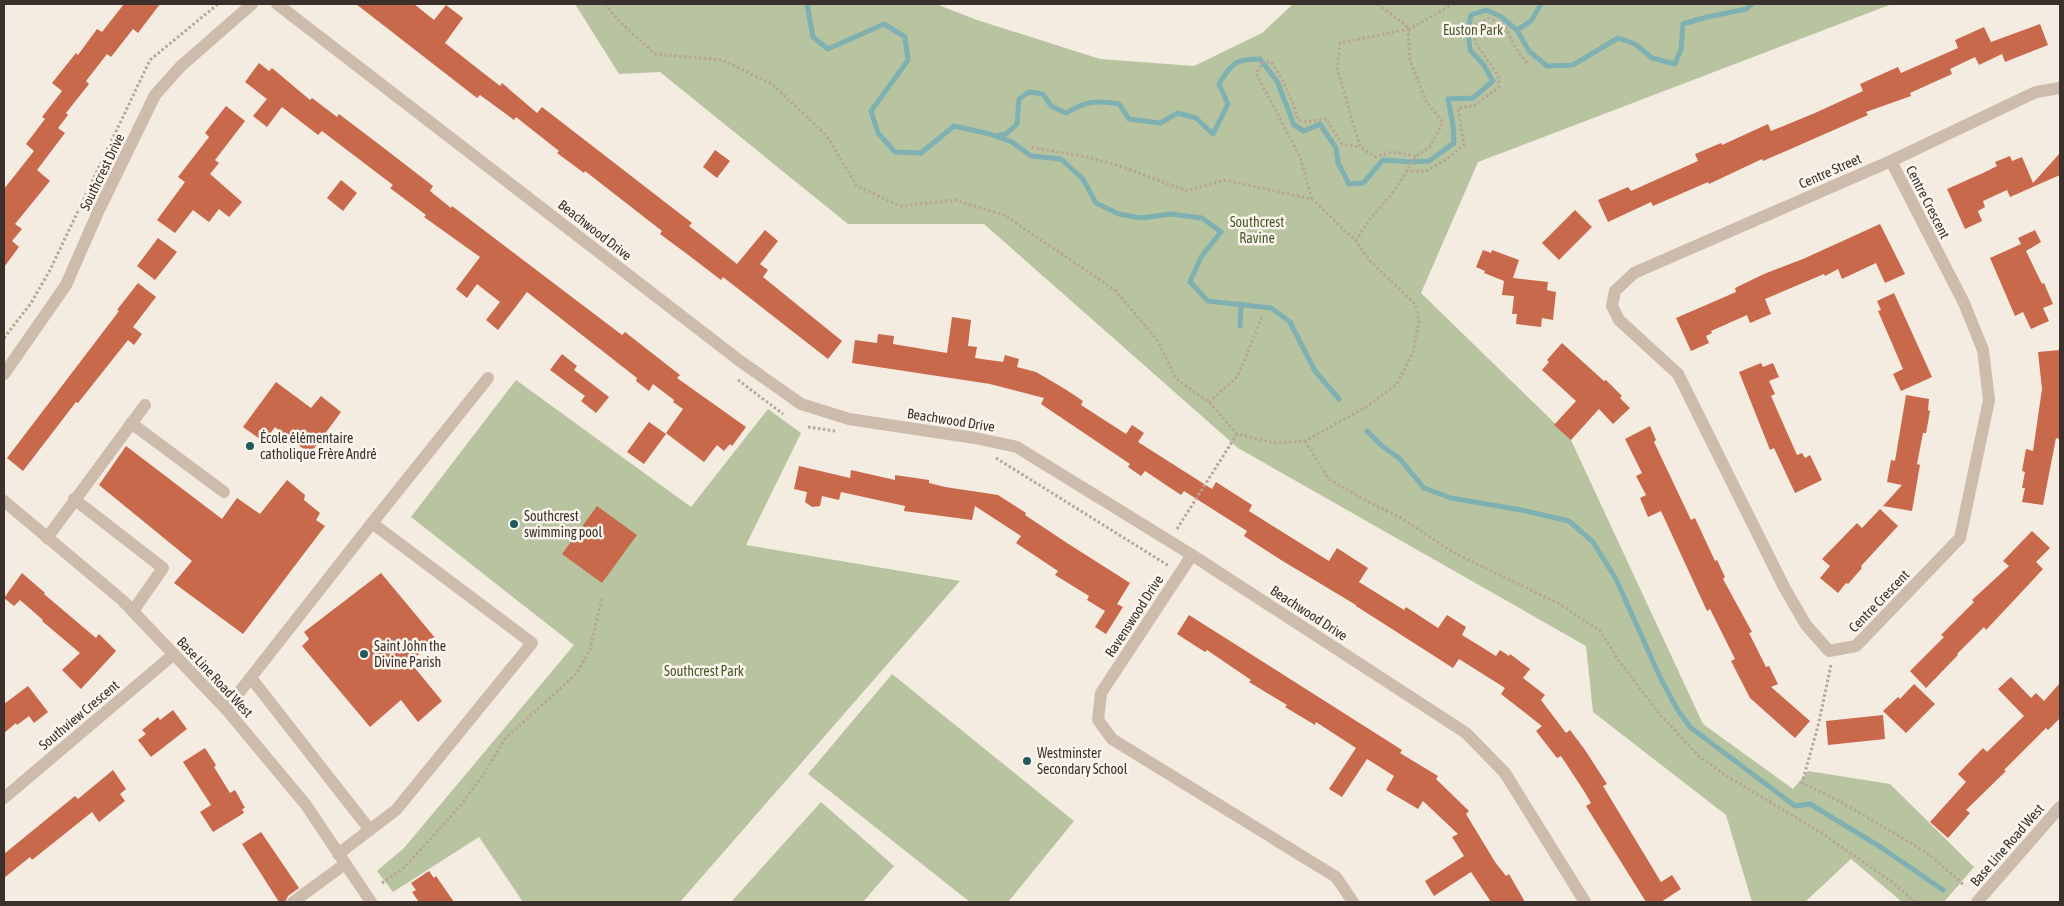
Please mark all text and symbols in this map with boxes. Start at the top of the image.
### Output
park label: Euston Park [1443,22,1503,38]
street label: Southcrest Drive [76,131,128,213]
street label: Centre Street [1796,150,1864,192]
street label: Centre Crescent [1903,163,1953,241]
street label: Beachwood Drive [555,196,635,264]
park label: Southcrest Ravine [1230,214,1284,246]
street label: Beachwood Drive [906,405,996,435]
place label: École élémentaire catholique Frère André [260,430,377,462]
marker: École élémentaire catholique Frère André [244,440,256,452]
place label: Southcrest swimming pool [524,508,602,540]
marker: Southcrest swimming pool [508,518,520,530]
street label: Centre Crescent [1845,567,1913,635]
street label: Ravenswood Drive [1102,572,1166,660]
street label: Beachwood Drive [1267,582,1351,644]
street label: Base Line Road West [174,634,256,720]
place label: Saint John the Divine Parish [374,638,446,670]
marker: Saint John the Divine Parish [358,648,370,660]
park label: Southcrest Park [664,663,744,679]
street label: Southview Crescent [36,677,122,753]
place label: Westminster Secondary School [1037,745,1128,777]
marker: Westminster Secondary School [1021,755,1033,767]
street label: Base Line Road West [1967,801,2047,889]

